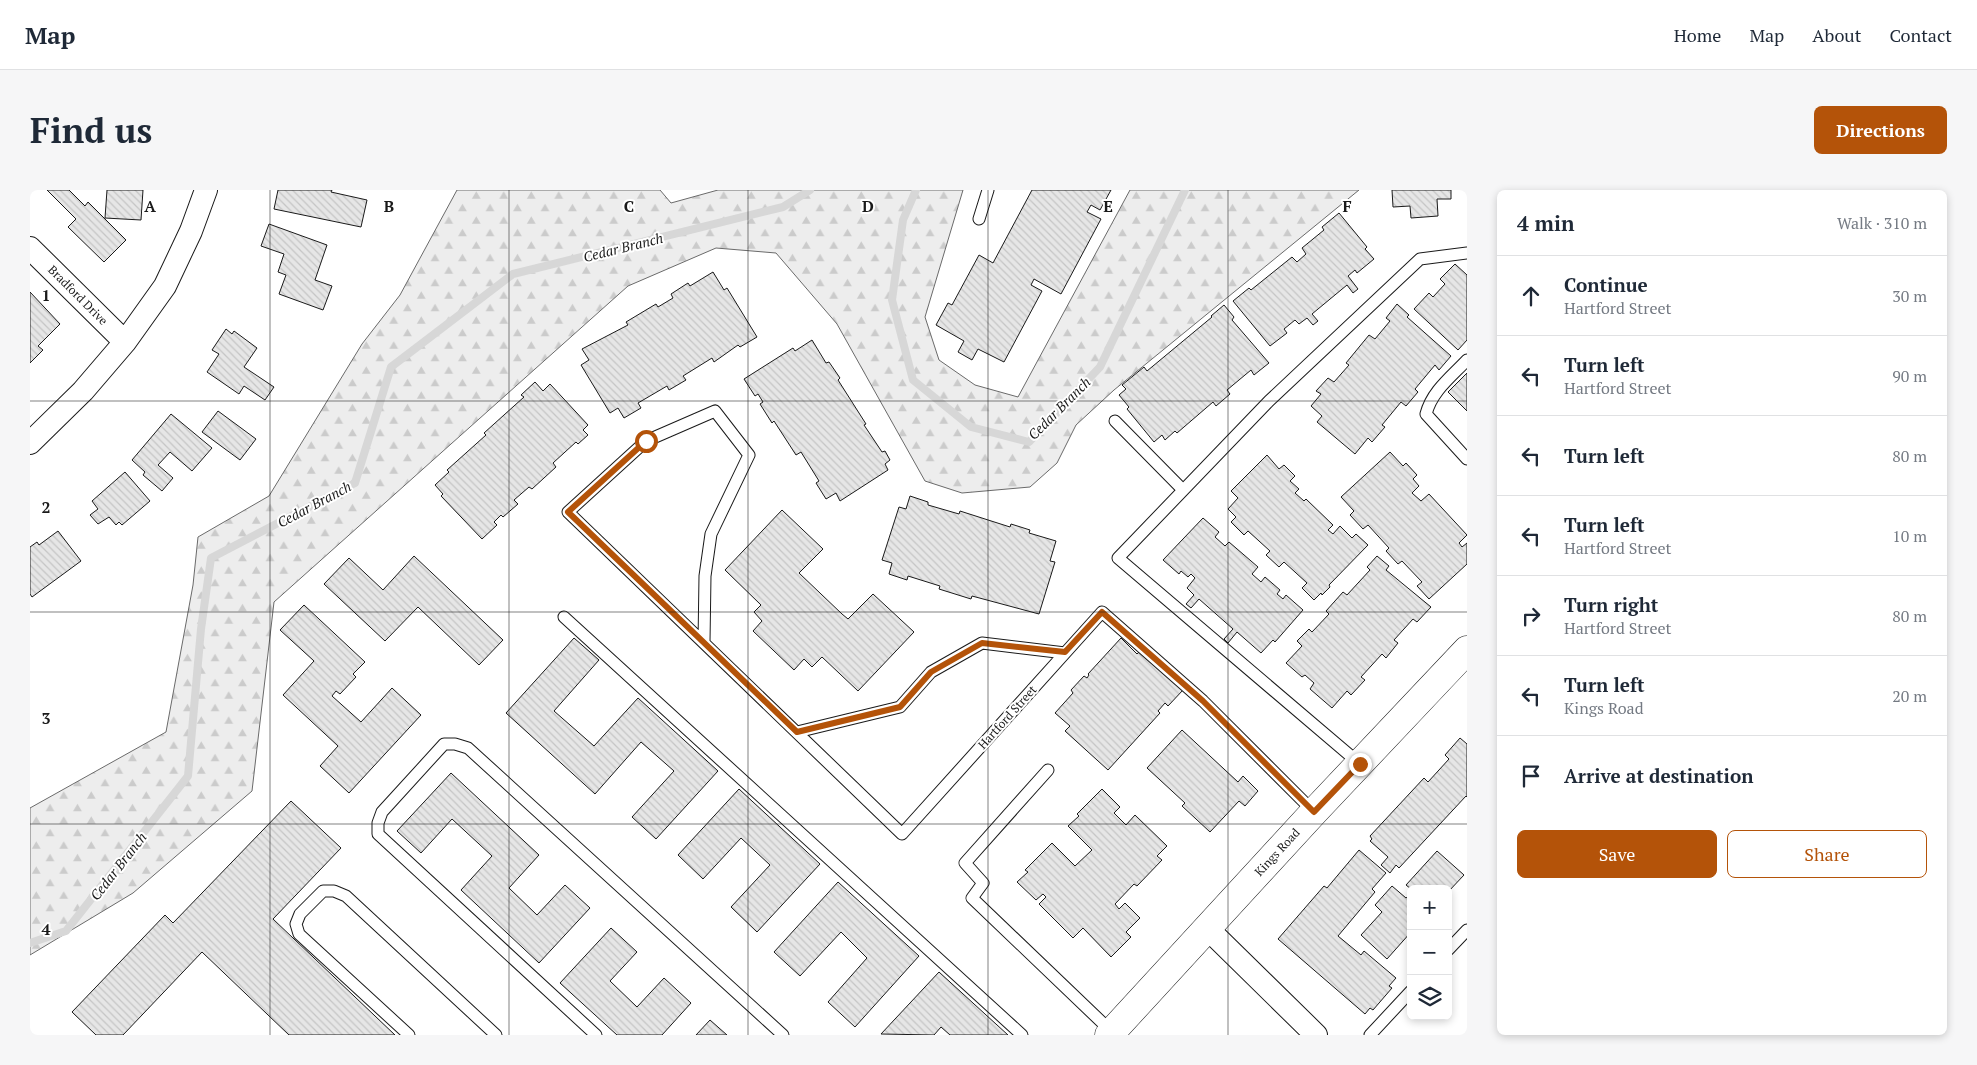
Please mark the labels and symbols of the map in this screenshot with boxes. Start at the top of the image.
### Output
text: A [144,195,156,217]
text: B [384,195,394,217]
text: C [624,195,634,217]
text: D [862,195,874,217]
text: E [1103,195,1113,217]
text: F [1342,195,1352,217]
water label: Cedar Branch [581,228,665,266]
street label: Bradford Drive [45,262,111,328]
text: 1 [41,284,51,306]
water label: Cedar Branch [1023,372,1095,444]
route start [635,430,658,453]
water label: Cedar Branch [274,476,354,532]
text: 2 [41,496,51,518]
street label: Hartford Street [974,682,1040,752]
text: 3 [41,707,51,729]
route end [1349,753,1372,776]
street label: Kings Road [1251,825,1303,879]
water label: Cedar Branch [85,828,151,904]
text: 4 [41,918,51,940]

